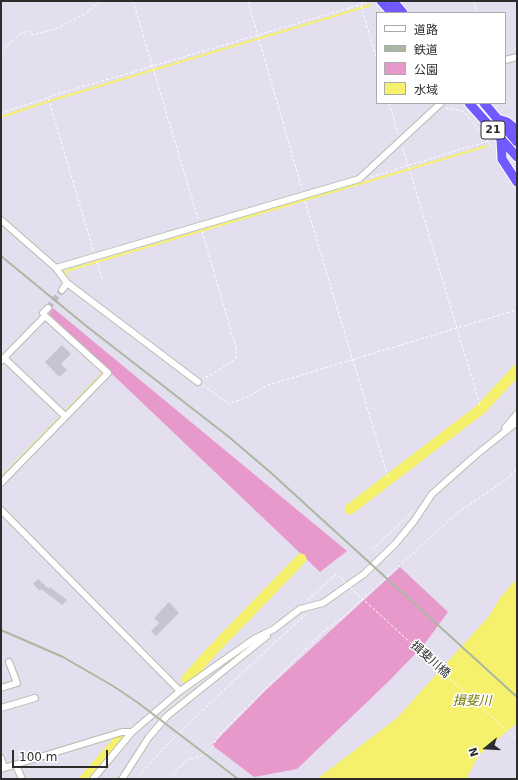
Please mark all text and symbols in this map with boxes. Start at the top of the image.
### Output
legend [376,12,506,104]
text: 道路 [414,23,438,37]
text: 鉄道 [414,43,438,57]
text: 公園 [414,63,438,77]
text: 水域 [414,83,438,97]
road number: 21 [481,121,505,139]
street label: 揖斐川橋 [407,639,453,681]
water label: 揖斐川 [453,694,491,710]
north arrow [466,728,506,768]
scale bar [14,742,110,768]
text: N [467,745,482,758]
text: 100 m [19,750,57,764]

